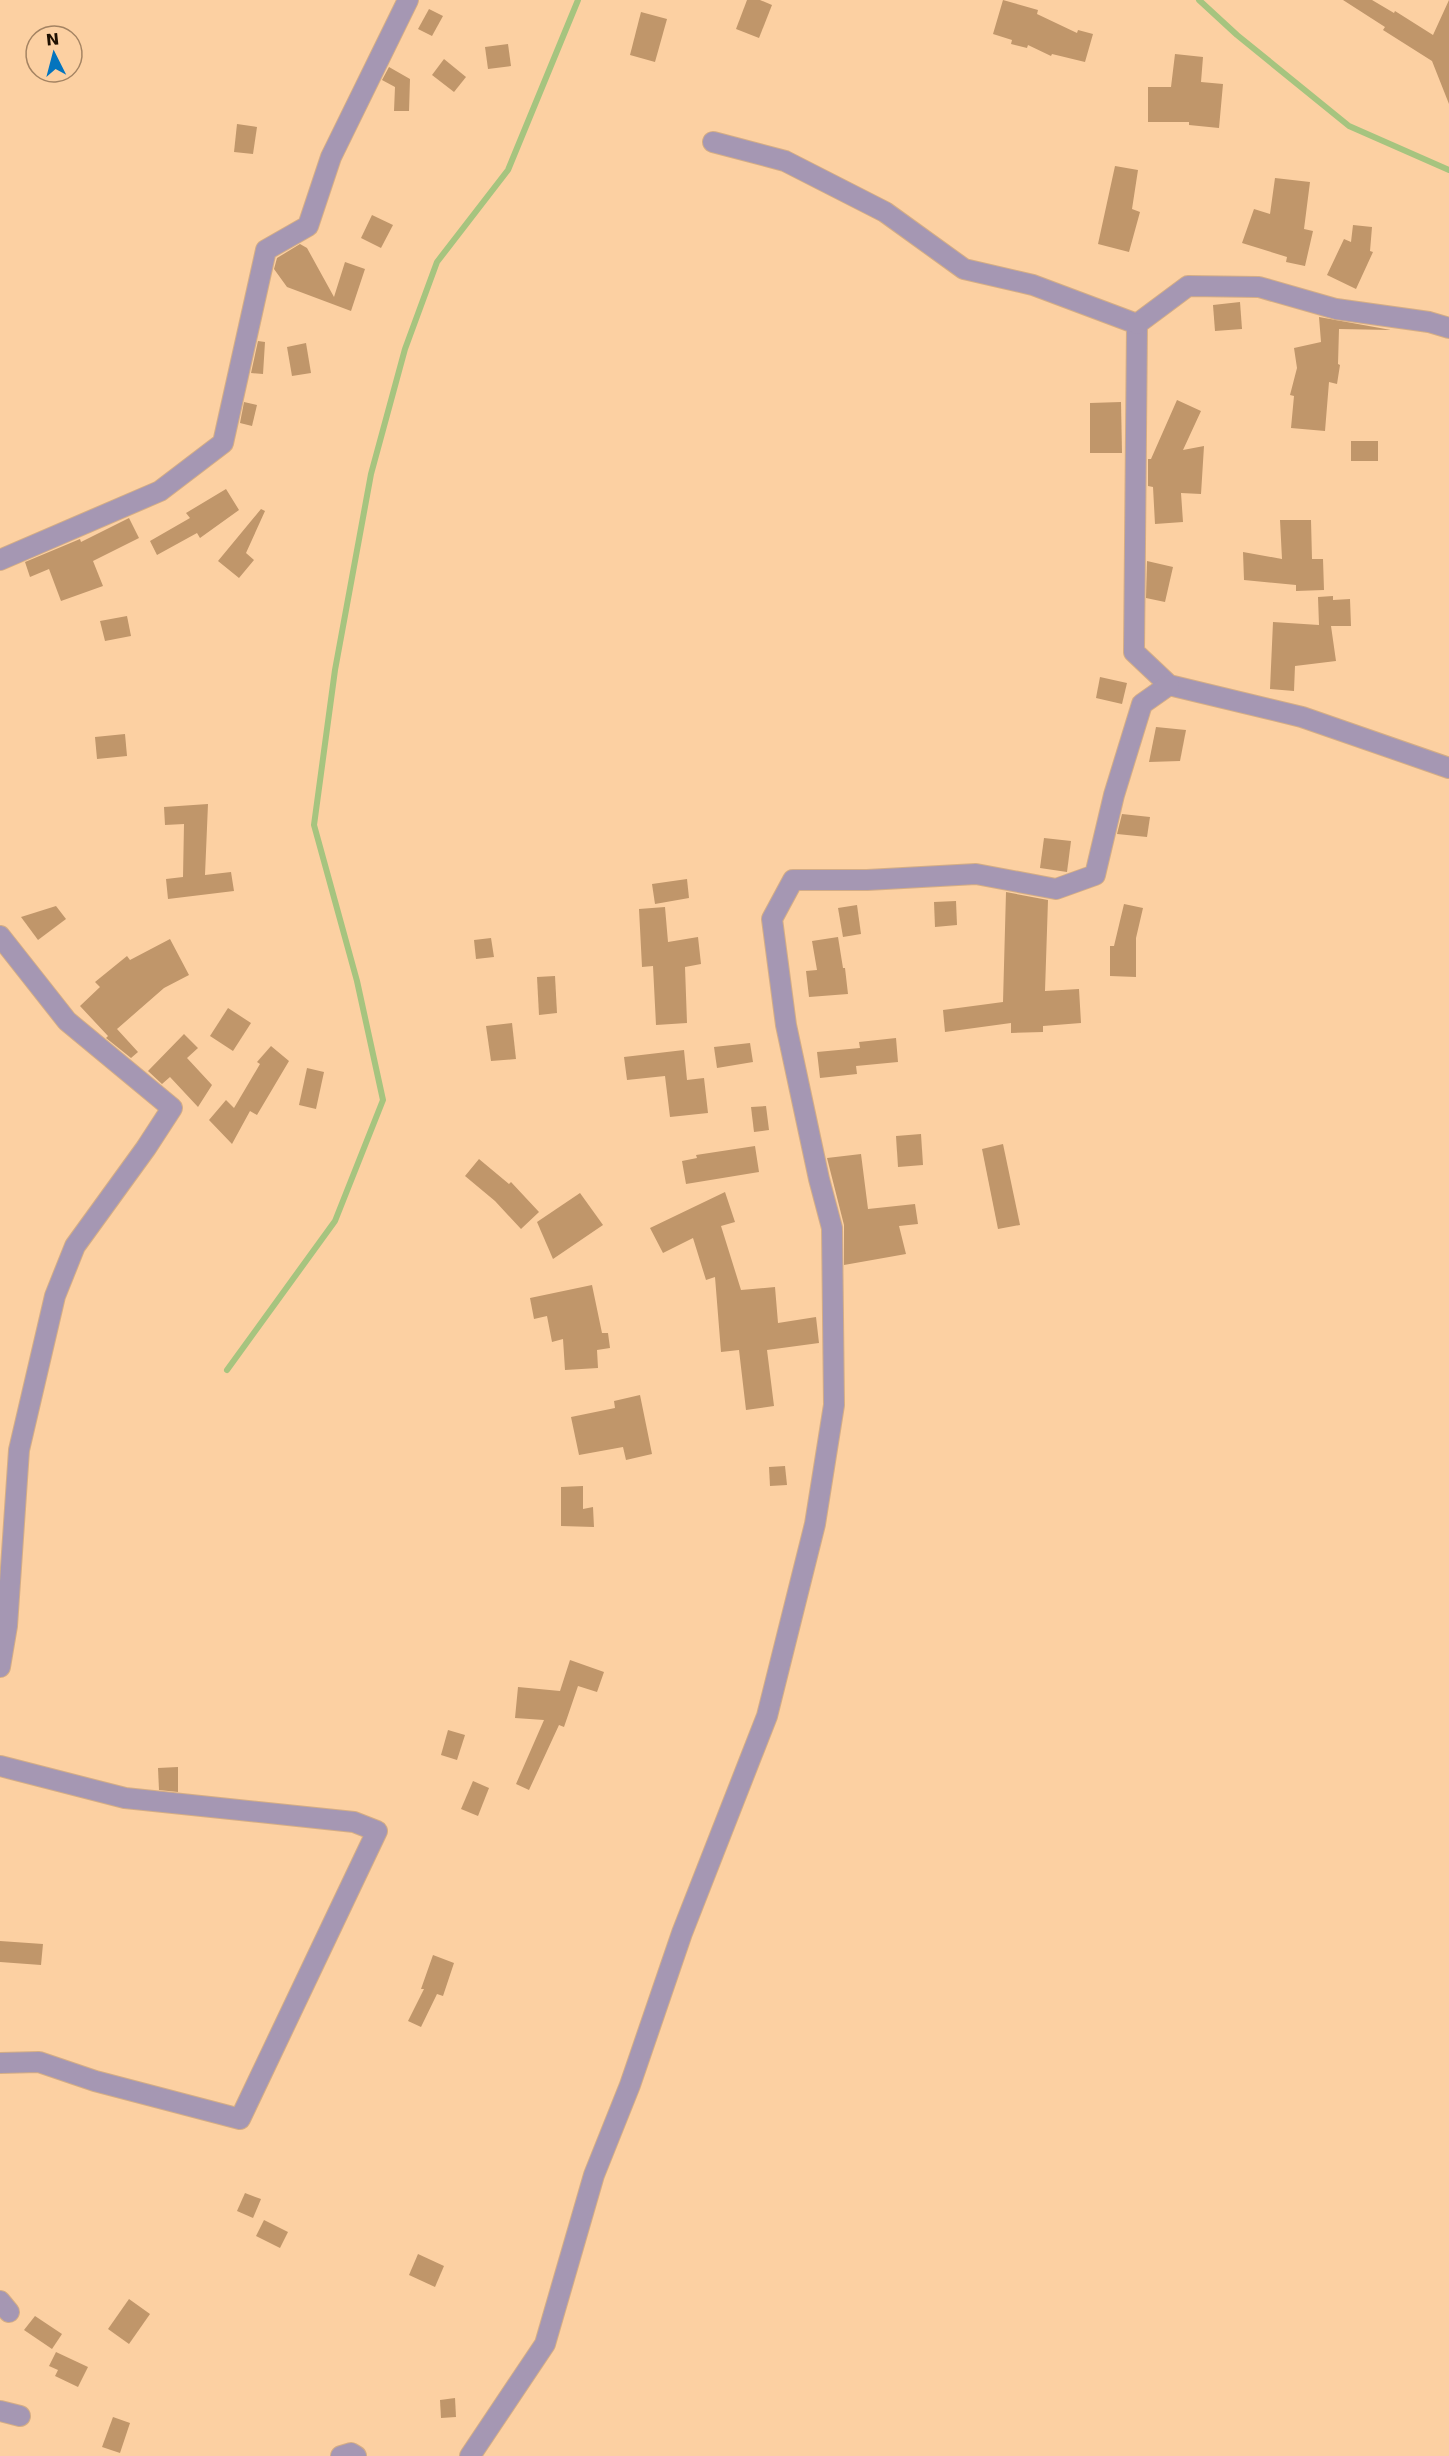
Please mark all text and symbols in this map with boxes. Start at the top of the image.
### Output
north arrow [24,24,84,84]
text: N [45,29,60,50]

